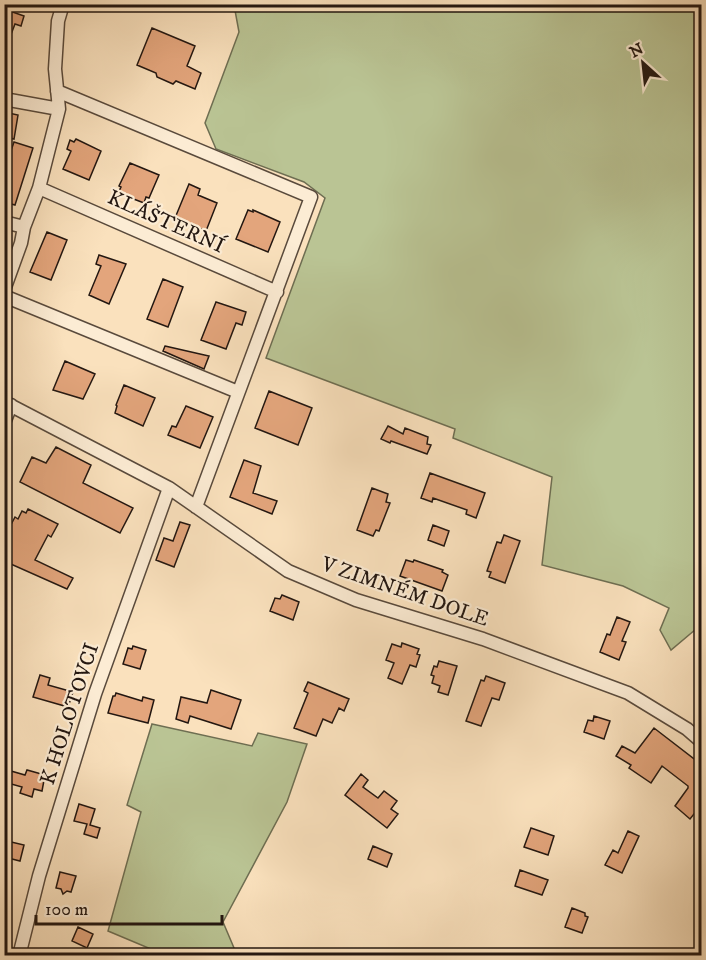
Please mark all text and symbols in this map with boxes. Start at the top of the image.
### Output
north arrow [613,33,673,93]
text: N [626,39,647,62]
street label: KLÁŠTERNÍ [103,183,231,260]
street label: V ZIMNÉM DOLE [317,550,493,633]
street label: K HOLOTOVCI [35,640,105,788]
scale bar [36,888,222,926]
text: 100 m [45,899,88,921]

